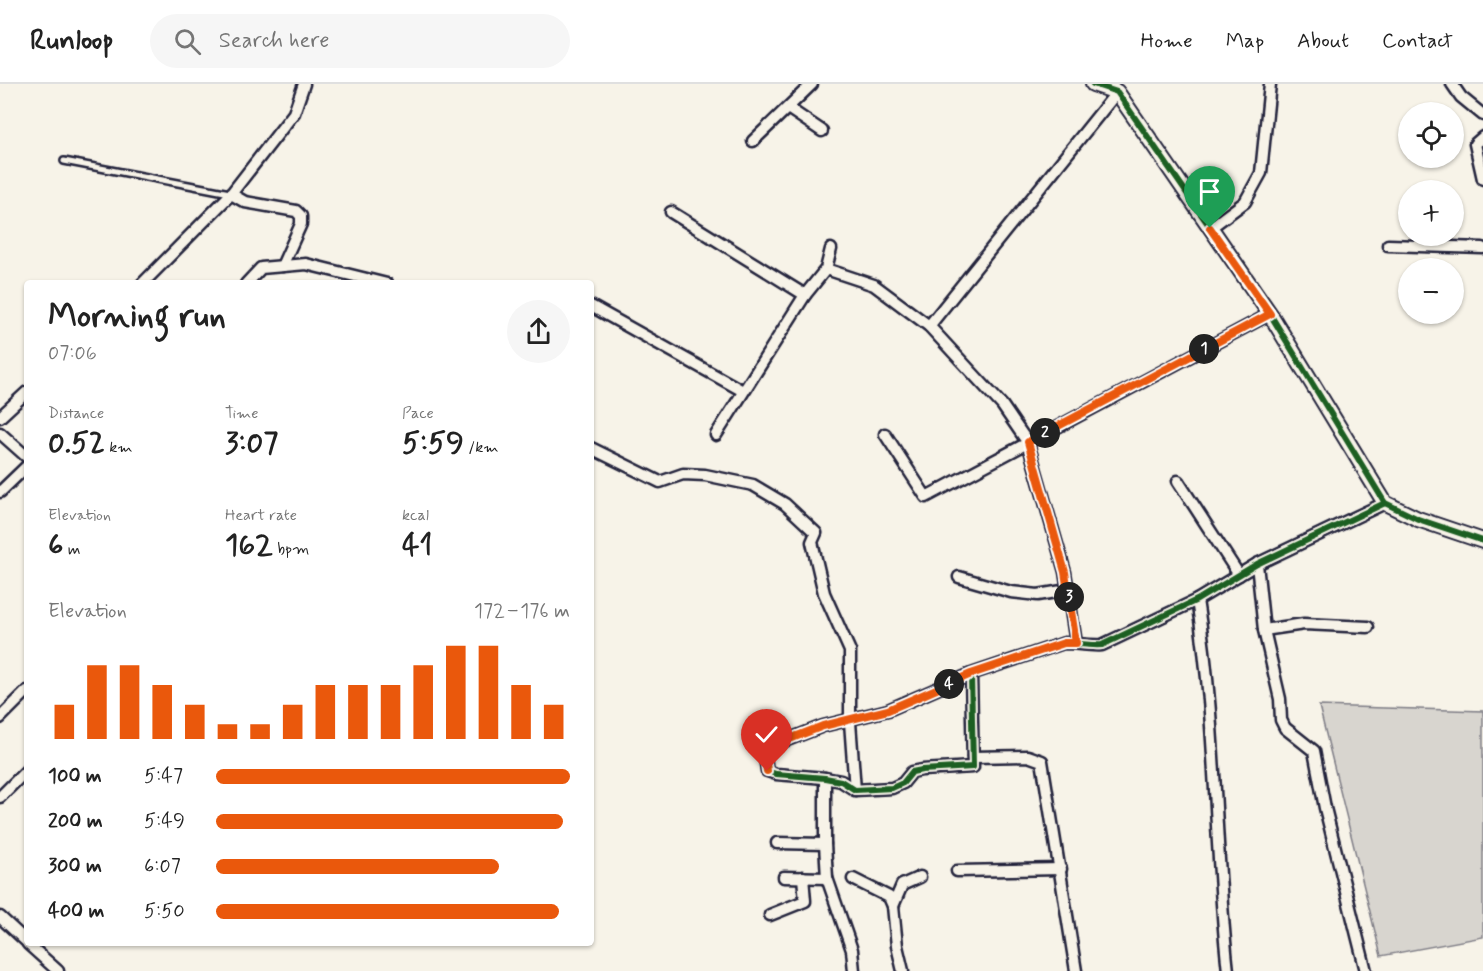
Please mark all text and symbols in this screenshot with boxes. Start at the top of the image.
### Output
search box [150,14,570,68]
text: Runloop [30,23,114,60]
icon: search [171,25,204,58]
text: Search here [219,27,329,55]
text: Home [1141,27,1193,55]
text: Map [1226,27,1264,55]
text: About [1297,27,1349,55]
text: Contact [1382,27,1453,55]
map controls [1398,102,1464,324]
button: locate [1398,102,1464,168]
pin [1184,166,1235,228]
icon: arrive [1193,175,1226,208]
button: + [1398,180,1464,246]
button: − [1398,258,1464,324]
text: Morning run [48,295,226,339]
button: share [507,300,570,363]
pin: 1 [1189,334,1219,364]
text: 1 [1200,338,1208,359]
text: 07:06 [48,340,97,367]
text: Distance [48,403,104,424]
text: Time [225,403,259,424]
text: Pace [402,403,434,424]
pin: 2 [1030,418,1060,448]
text: 2 [1041,422,1049,443]
text: 0.52 [48,424,105,463]
text: 3:07 [225,424,278,463]
text: 5:59 [402,424,464,463]
text: km [105,437,133,458]
text: /km [464,437,499,458]
text: Elevation [48,505,111,526]
text: Heart rate [225,505,297,526]
text: kcal [402,505,429,526]
text: 6 [48,526,63,565]
text: 162 [225,526,273,565]
text: 41 [402,526,432,565]
text: m [63,539,80,560]
text: bpm [273,539,309,560]
pin: 3 [1054,582,1084,612]
text: 3 [1065,586,1073,607]
text: Elevation [48,598,127,625]
text: 172–176 m [474,598,570,625]
pin: 4 [934,669,964,699]
text: 4 [944,673,954,694]
pin [741,709,792,771]
icon: check [750,718,783,751]
text: 100 m [48,763,102,790]
text: 5:47 [144,763,183,790]
text: 200 m [48,808,103,835]
text: 5:49 [144,808,185,835]
text: 300 m [48,853,102,880]
text: 6:07 [144,853,181,880]
text: 400 m [48,898,104,925]
text: 5:50 [144,898,185,925]

